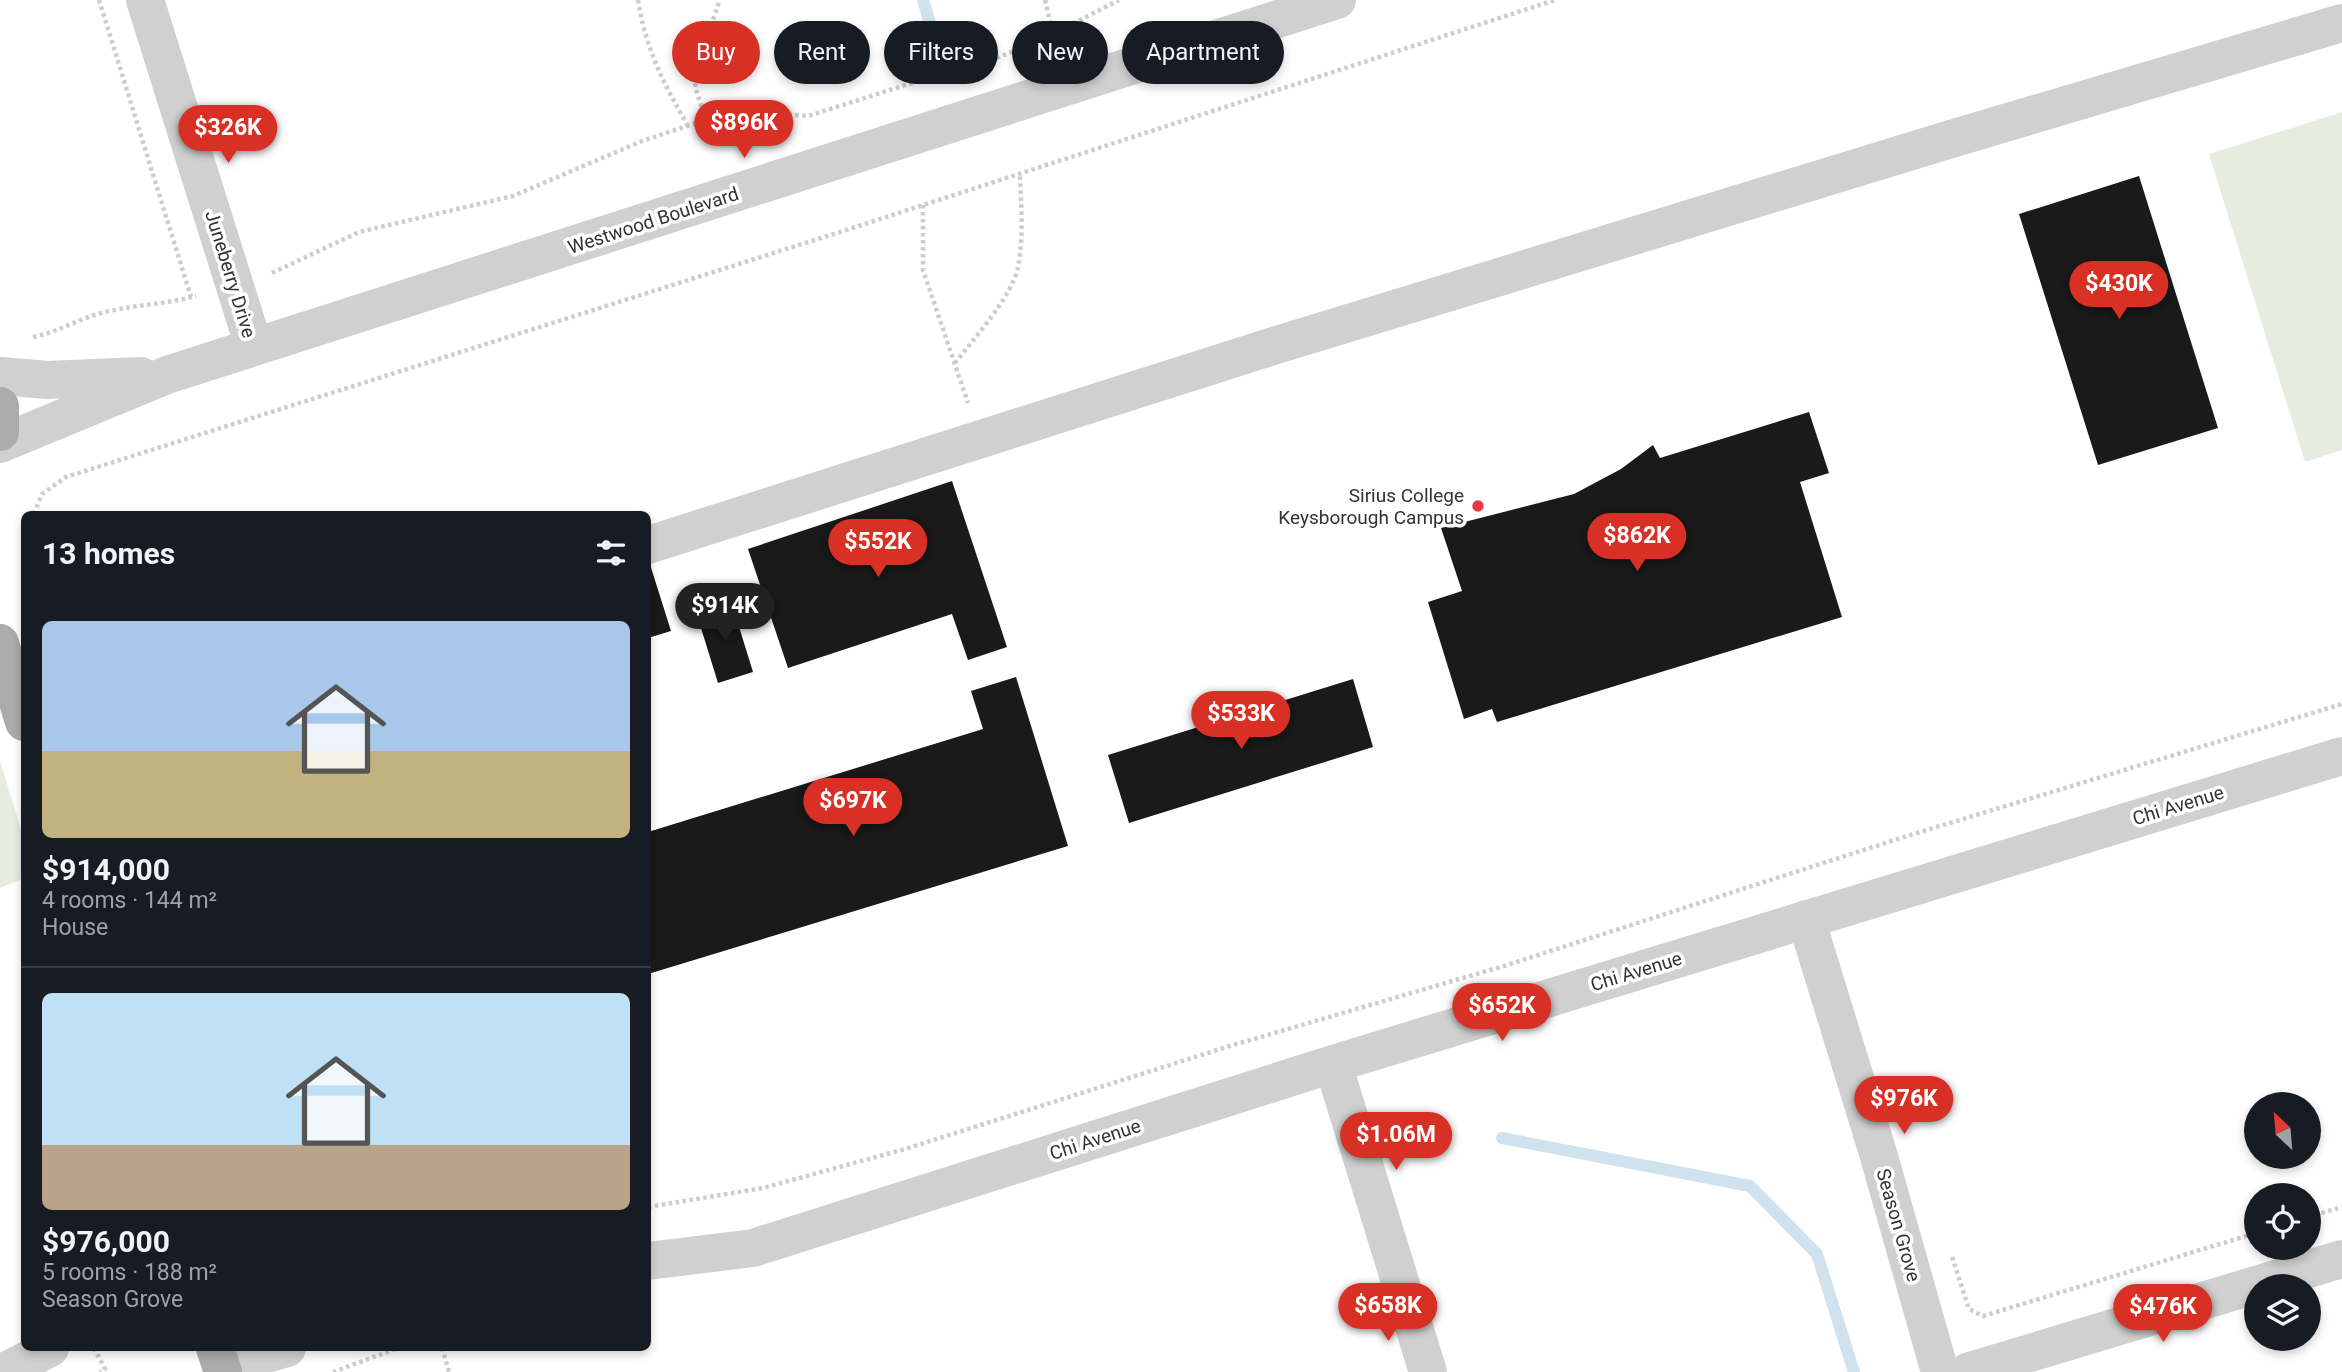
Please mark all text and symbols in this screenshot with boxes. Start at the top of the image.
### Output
chip: Buy [672,21,760,84]
chip: Rent [774,21,870,84]
chip: Filters [884,21,998,84]
chip: New [1012,21,1108,84]
chip: Apartment [1122,21,1284,84]
pin: $896K [695,100,793,160]
pin: $326K [179,106,277,165]
text: $896K [710,109,778,136]
text: $326K [194,114,262,141]
street label: Westwood Boulevard [565,182,741,259]
street label: Juneberry Drive [200,208,261,340]
pin: $430K [2070,262,2168,321]
text: $430K [2085,270,2153,297]
place label: Sirius College Keysborough Campus [1278,484,1464,529]
marker: Sirius College Keysborough Campus [1470,498,1486,514]
pin: $862K [1588,514,1686,573]
pin: $552K [829,520,927,579]
text: $862K [1603,522,1671,549]
text: $552K [844,528,912,555]
icon: filters [592,534,630,572]
text: 13 homes [42,536,175,571]
pin: $914K [676,584,774,643]
text: $914K [691,592,759,619]
icon: home [273,666,399,792]
pin: $533K [1192,692,1290,751]
text: $533K [1207,700,1275,727]
pin: $697K [804,778,902,838]
street label: Chi Avenue [2130,781,2227,830]
text: $697K [819,787,887,814]
text: $914,000 [42,852,170,887]
text: 4 rooms · 144 m² [42,887,217,914]
text: House [42,914,108,941]
street label: Chi Avenue [1588,947,1685,996]
pin: $652K [1453,984,1551,1043]
text: $652K [1468,992,1536,1019]
icon: home [273,1038,399,1164]
pin: $976K [1855,1076,1953,1136]
text: $976K [1870,1085,1938,1112]
north arrow [2244,1092,2320,1169]
map controls [2244,1092,2321,1351]
pin: $1.06M [1339,1112,1453,1172]
street label: Chi Avenue [1047,1114,1144,1165]
text: $1.06M [1356,1121,1436,1148]
street label: Season Grove [1871,1166,1926,1284]
button: locate [2244,1183,2321,1260]
text: $976,000 [42,1224,170,1259]
text: 5 rooms · 188 m² [42,1259,217,1286]
button: layers [2244,1274,2321,1351]
pin: $658K [1339,1284,1437,1343]
pin: $476K [2114,1284,2212,1344]
text: Season Grove [42,1286,183,1313]
text: $658K [1354,1292,1422,1319]
text: $476K [2129,1293,2197,1320]

